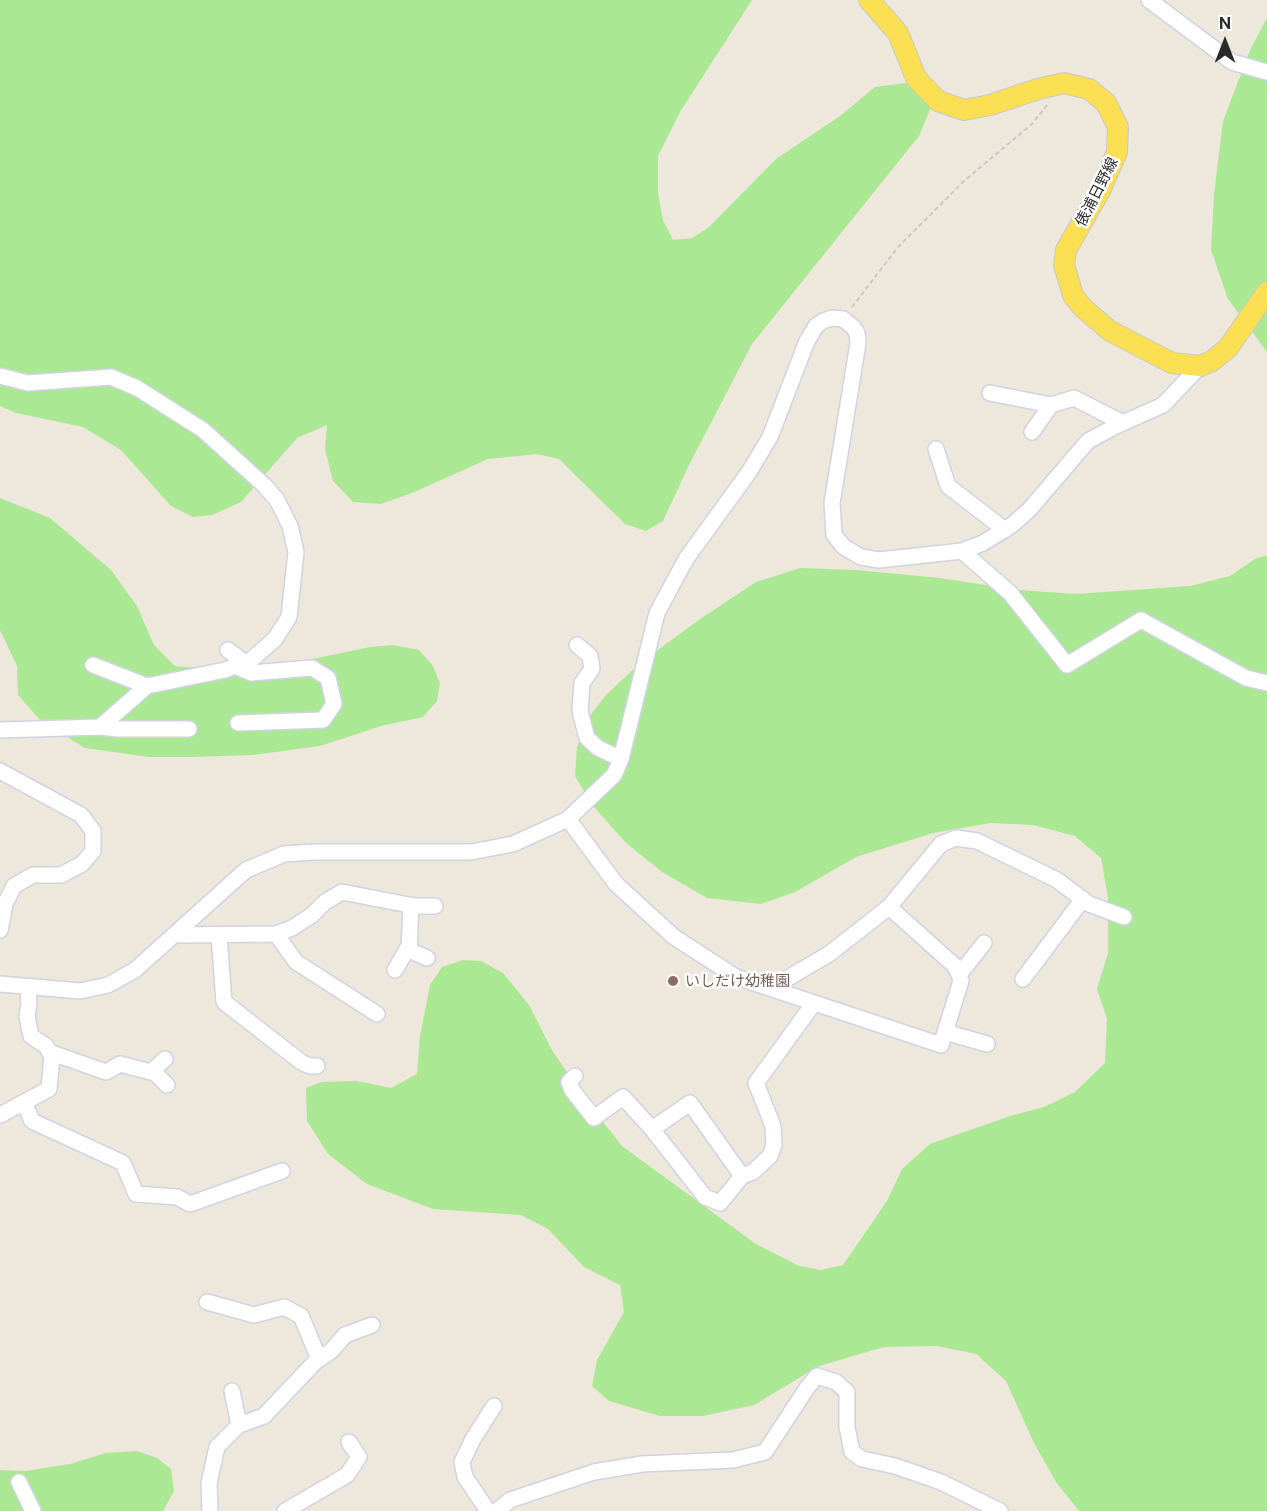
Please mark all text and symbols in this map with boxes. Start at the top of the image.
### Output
north arrow [1195,12,1255,72]
text: N [1219,14,1231,33]
street label: 俵浦日野線 [1072,155,1122,229]
place label: いしだけ幼稚園 [685,972,790,990]
marker: いしだけ幼稚園 [666,974,680,988]

